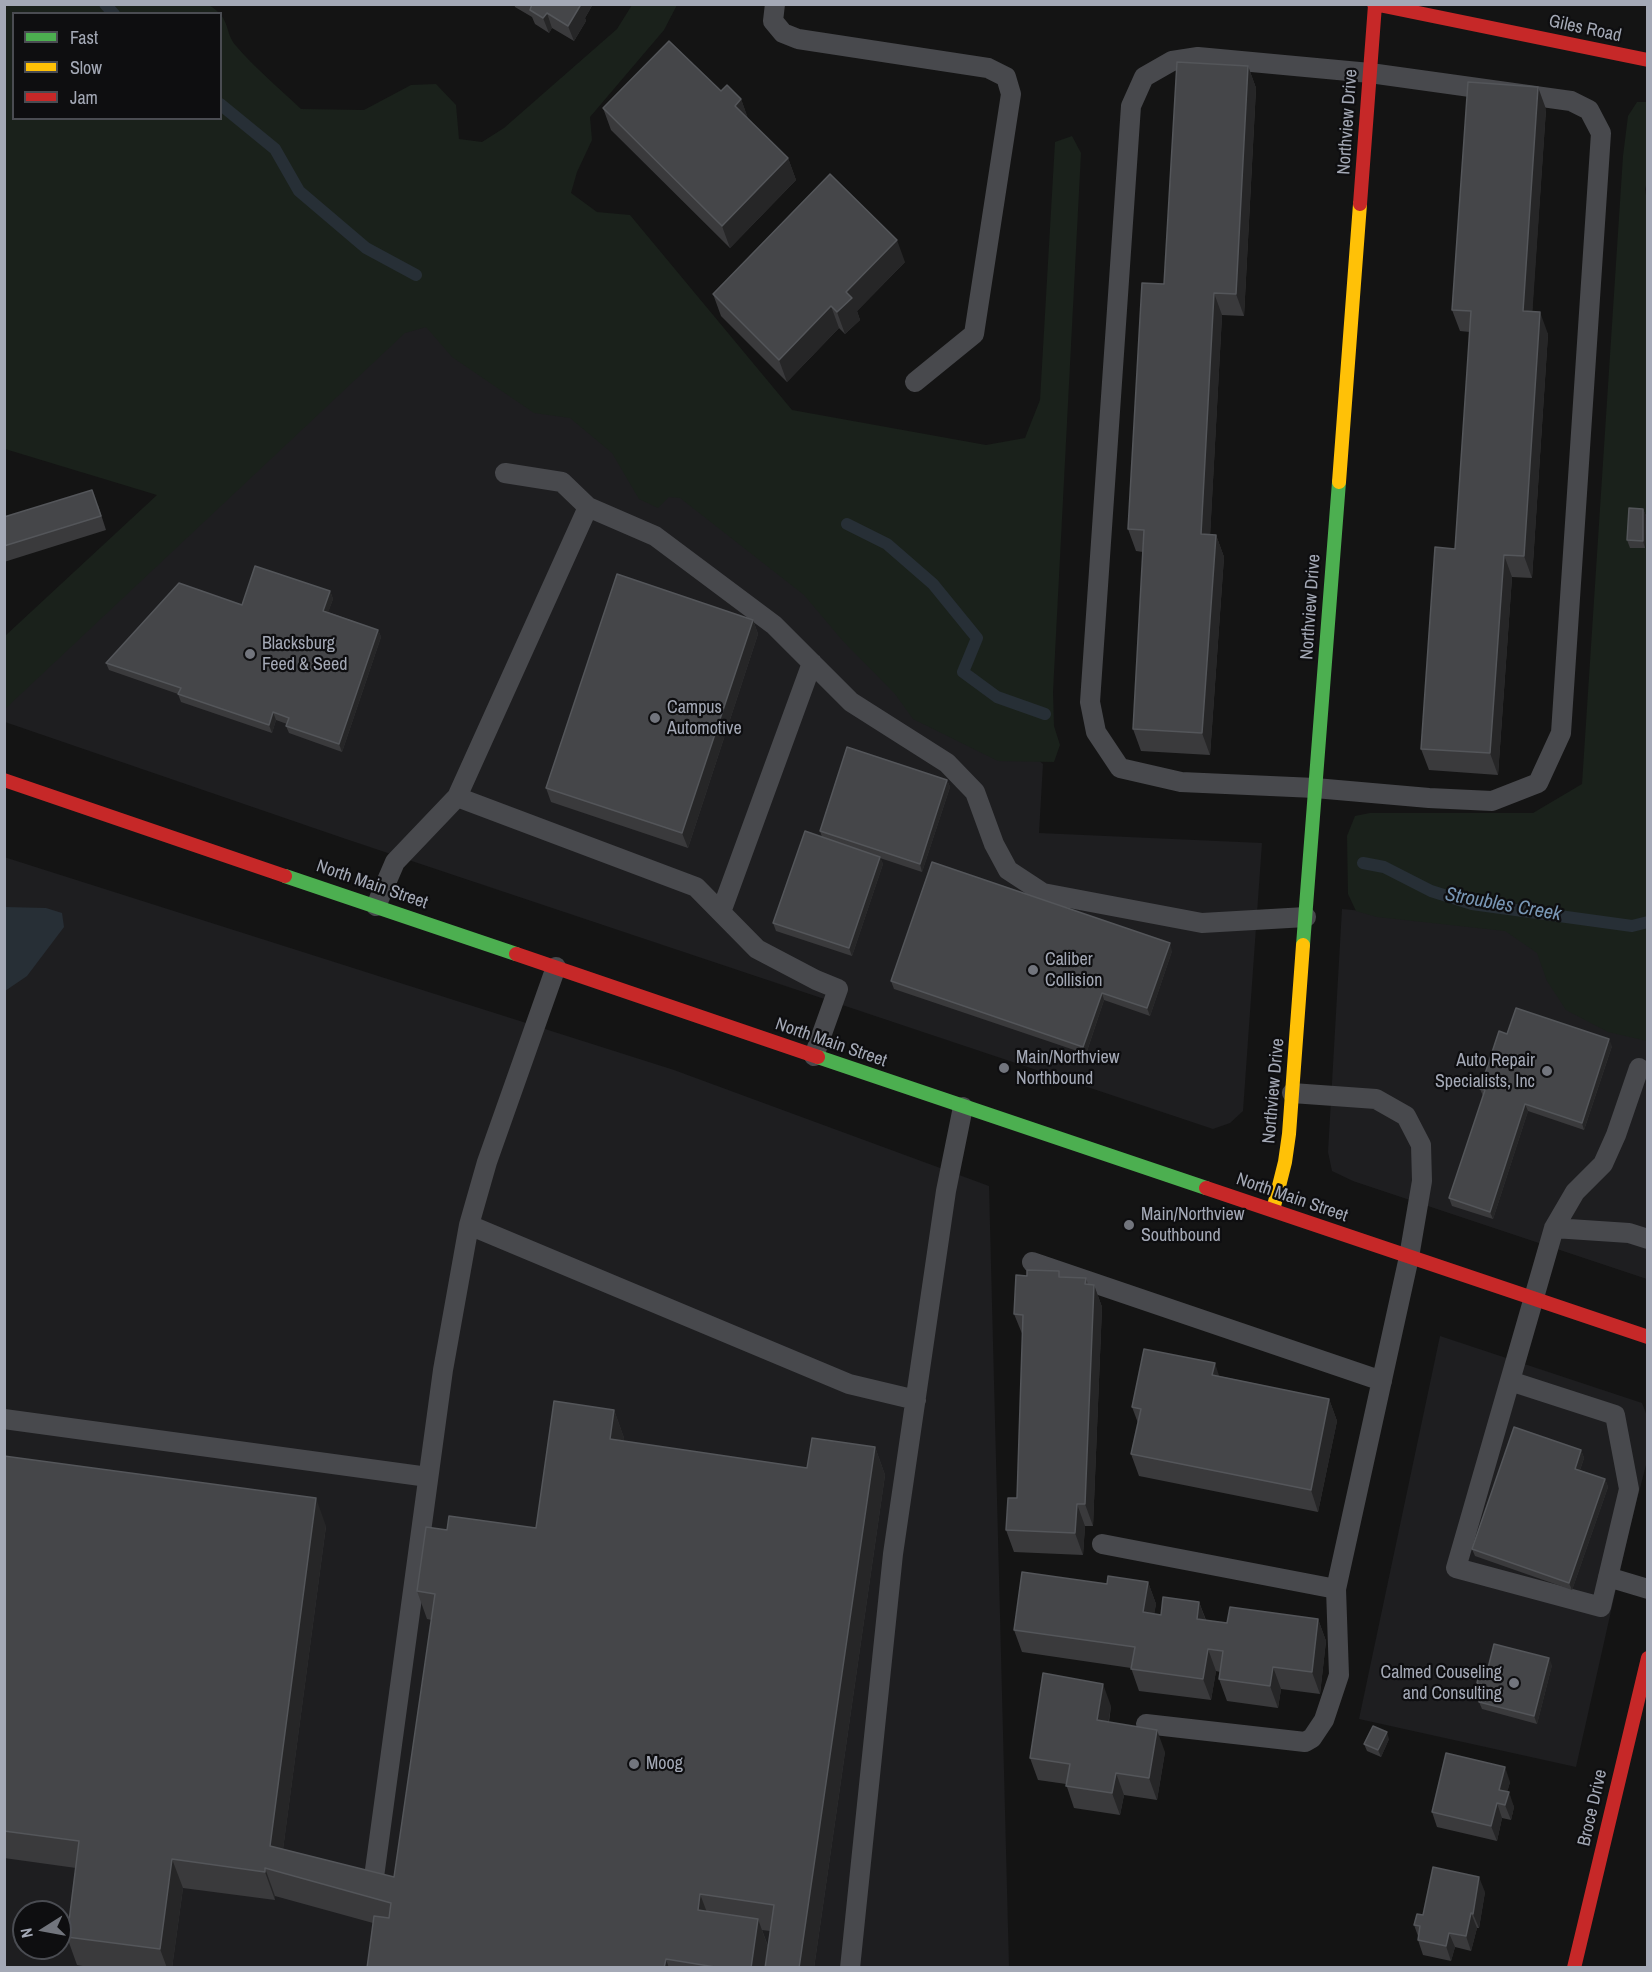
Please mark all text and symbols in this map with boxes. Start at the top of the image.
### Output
street label: Giles Road [1547,11,1623,47]
legend [12,12,222,120]
text: Fast [70,25,98,50]
text: Slow [70,55,102,80]
street label: Northview Drive [1334,68,1362,176]
text: Jam [70,85,98,110]
street label: Northview Drive [1297,553,1325,661]
place label: Blacksburg Feed & Seed [262,633,347,676]
marker: Blacksburg Feed & Seed [243,647,257,661]
place label: Campus Automotive [667,697,742,740]
marker: Campus Automotive [648,711,662,725]
street label: North Main Street [313,856,431,914]
water label: Stroubles Creek [1443,883,1563,927]
place label: Caliber Collision [1045,949,1102,992]
marker: Caliber Collision [1026,963,1040,977]
street label: North Main Street [772,1014,890,1072]
street label: Northview Drive [1259,1037,1289,1145]
place label: Main/Northview Northbound [1016,1047,1119,1090]
place label: Auto Repair Specialists, Inc [1435,1050,1535,1092]
marker: Main/Northview Northbound [997,1061,1011,1075]
marker: Auto Repair Specialists, Inc [1540,1064,1554,1078]
street label: North Main Street [1233,1169,1351,1227]
place label: Main/Northview Southbound [1141,1204,1244,1246]
marker: Main/Northview Southbound [1122,1218,1136,1232]
place label: Calmed Couseling and Consulting [1381,1662,1502,1704]
marker: Calmed Couseling and Consulting [1507,1676,1521,1690]
place label: Moog [646,1753,683,1775]
marker: Moog [627,1757,641,1771]
street label: Broce Drive [1574,1768,1612,1848]
north arrow [12,1900,72,1960]
text: N [15,1926,38,1940]

